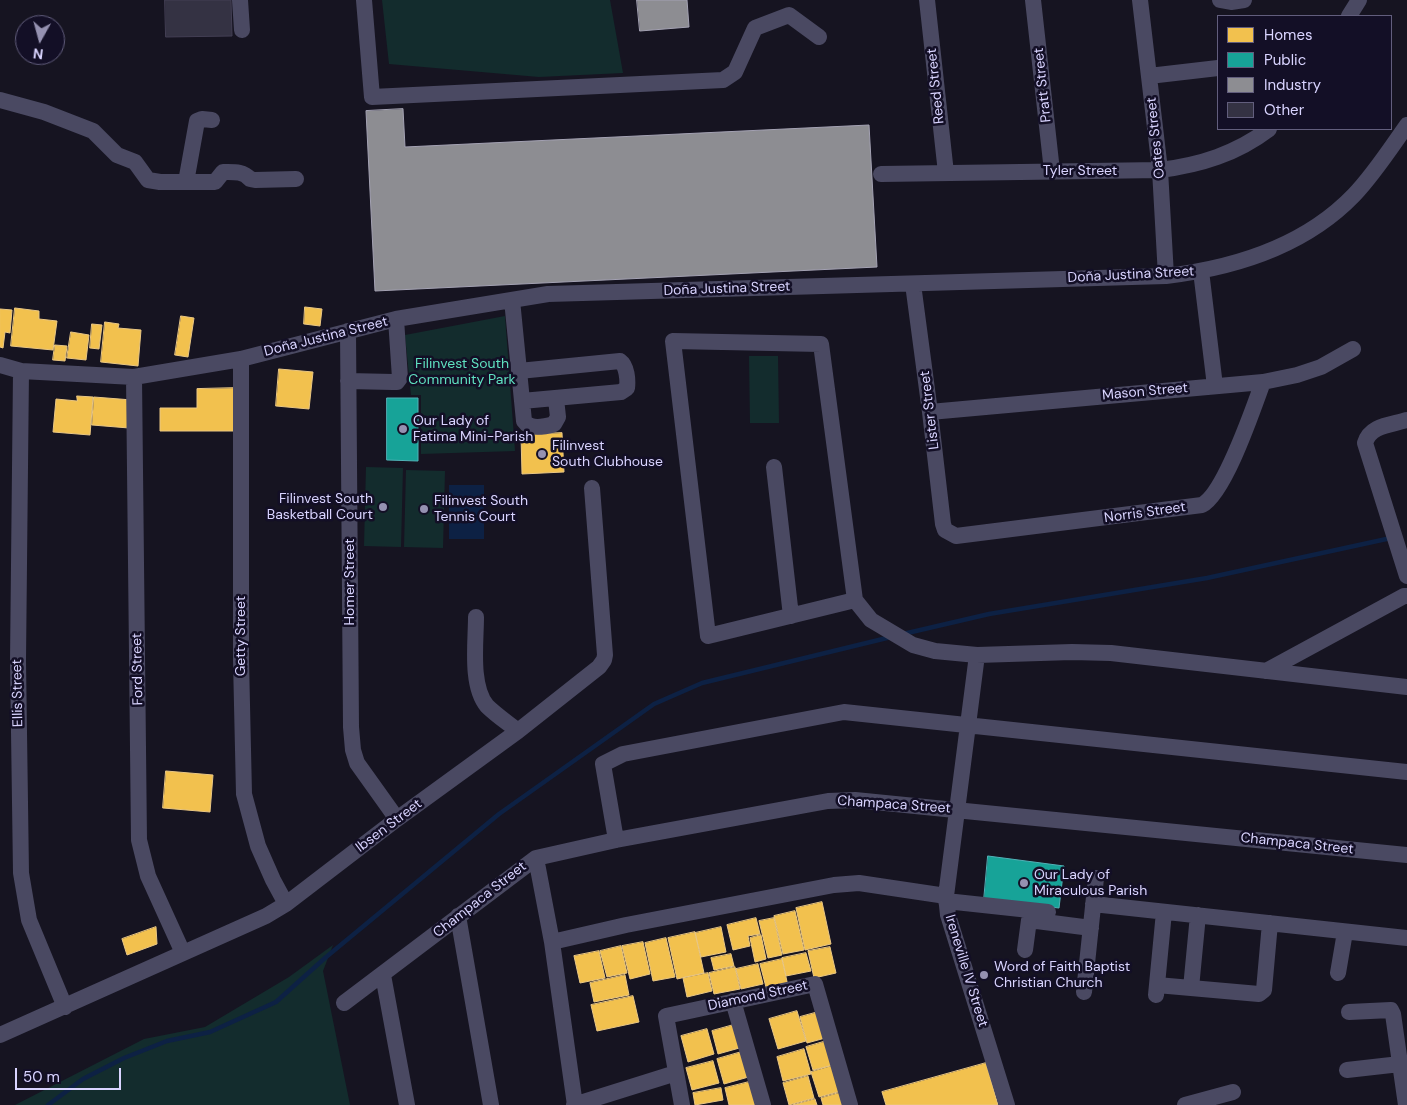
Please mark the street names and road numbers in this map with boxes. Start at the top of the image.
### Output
street label: Reed Street [924,47,948,125]
street label: Pratt Street [1031,47,1055,123]
street label: Oates Street [1143,96,1169,180]
street label: Tyler Street [1043,163,1117,179]
street label: Doña Justina Street [1067,263,1195,287]
street label: Doña Justina Street [663,278,791,300]
street label: Doña Justina Street [262,313,390,361]
street label: Lister Street [917,370,943,450]
street label: Mason Street [1101,380,1189,404]
street label: Norris Street [1103,499,1187,527]
street label: Homer Street [342,539,358,625]
street label: Getty Street [233,596,249,676]
street label: Ford Street [129,633,147,705]
street label: Ellis Street [9,659,27,727]
street label: Champaca Street [837,793,951,817]
street label: Ibsen Street [353,796,425,856]
street label: Champaca Street [1240,830,1354,858]
street label: Champaca Street [430,858,530,942]
street label: Ireneville IV Street [941,913,991,1029]
street label: Diamond Street [707,977,809,1015]

